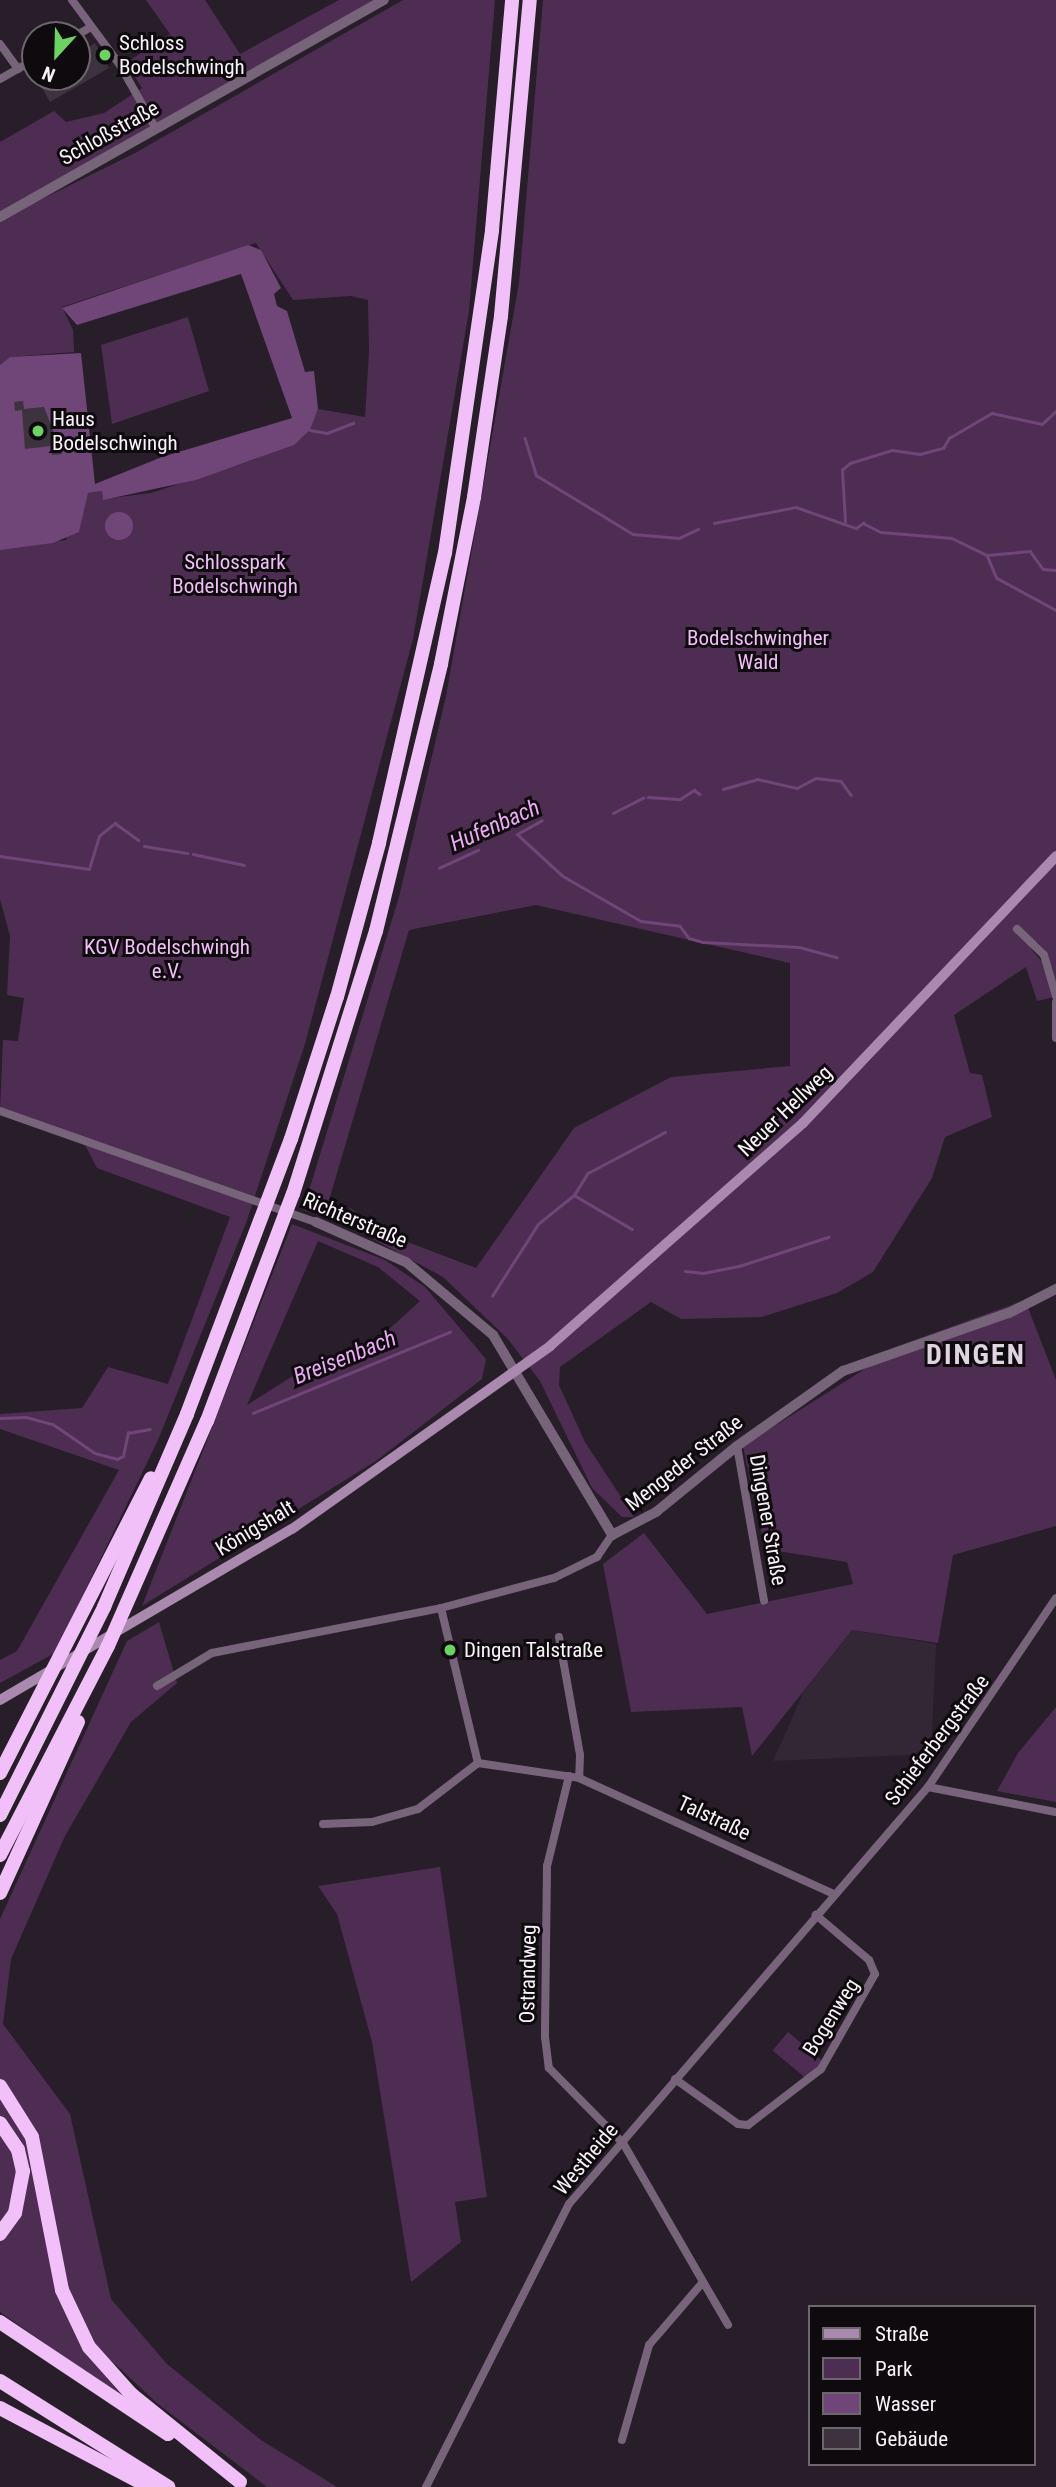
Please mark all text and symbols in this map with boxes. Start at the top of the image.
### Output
north arrow [21,21,91,91]
place label: Schloss Bodelschwingh [119,30,245,80]
marker: Schloss Bodelschwingh [97,47,113,63]
text: N [39,61,58,87]
street label: Schloßstraße [55,95,163,171]
place label: Haus Bodelschwingh [52,406,178,456]
marker: Haus Bodelschwingh [30,423,46,439]
park label: Schlosspark Bodelschwingh [172,549,298,599]
park label: Bodelschwingher Wald [687,625,829,675]
water label: Hufenbach [446,794,544,858]
park label: KGV Bodelschwingh e.V. [84,934,250,984]
street label: Neuer Hellweg [733,1060,837,1162]
street label: Richterstraße [299,1187,411,1253]
water label: Breisenbach [290,1325,400,1391]
district label: DINGEN [927,1338,1025,1372]
street label: Mengeder Straße [620,1410,748,1516]
street label: Dingener Straße [744,1453,792,1587]
street label: Königshalt [211,1495,299,1561]
place label: Dingen Talstraße [464,1637,603,1663]
marker: Dingen Talstraße [442,1642,458,1658]
street label: Schieferbergstraße [880,1670,994,1810]
street label: Talstraße [674,1790,754,1846]
street label: Ostrandweg [515,1924,541,2024]
street label: Bogenweg [797,1974,865,2060]
street label: Westheide [549,2118,623,2200]
legend [808,2305,1035,2466]
text: Straße [875,2322,929,2346]
text: Park [875,2357,912,2381]
text: Wasser [875,2392,936,2416]
text: Gebäude [875,2427,948,2451]

